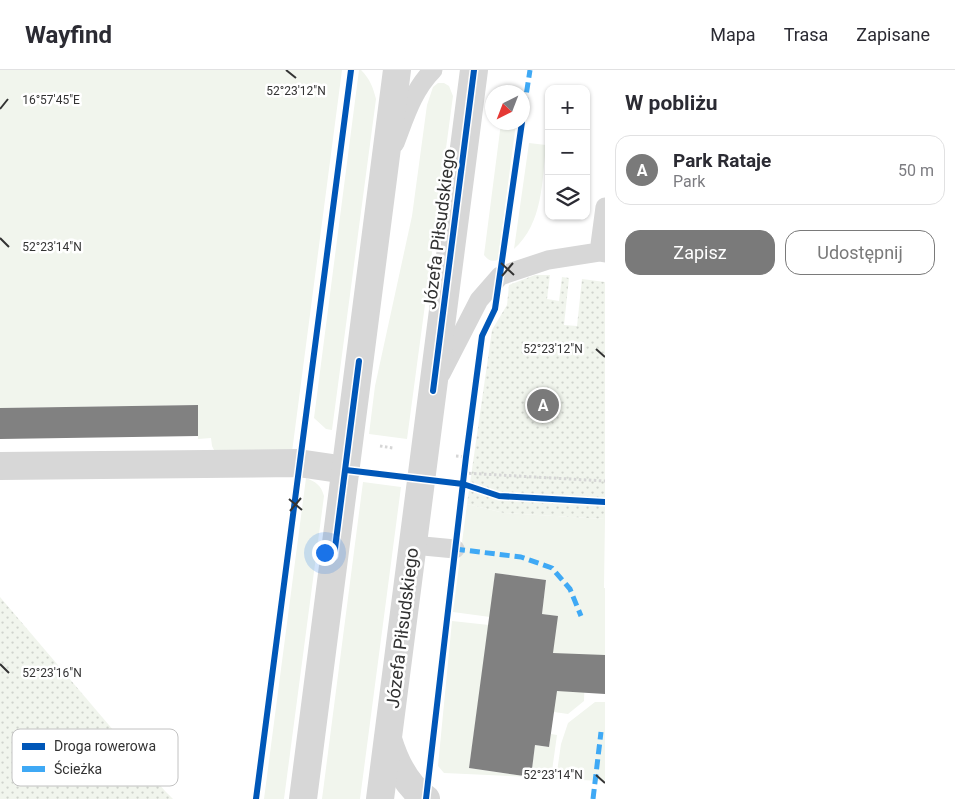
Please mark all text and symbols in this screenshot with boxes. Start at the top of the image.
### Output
text: Wayfind [25,21,112,49]
text: Mapa [710,24,756,45]
text: Trasa [784,24,828,45]
text: Zapisane [856,24,930,45]
text: 52°23'12"N [266,84,326,98]
north arrow [485,85,530,130]
map controls [545,85,590,220]
button: + [545,85,590,130]
text: W pobliżu [625,91,718,115]
text: 16°57'45"E [22,93,80,107]
button: − [545,130,590,175]
street label: Józefa Piłsudskiego [419,148,459,310]
text: Park Rataje [673,149,771,172]
text: A [637,161,647,180]
text: 50 m [898,161,934,180]
text: Park [673,172,705,191]
button: layers [545,175,590,220]
button: Zapisz [625,230,775,275]
button: Udostępnij [785,230,935,275]
text: 52°23'14"N [22,240,82,254]
text: 52°23'12"N [523,342,583,356]
pin: A [527,386,559,424]
your location [312,540,338,566]
street label: Józefa Piłsudskiego [382,547,422,709]
text: 52°23'16"N [22,666,82,680]
legend [12,729,178,786]
text: Droga rowerowa [54,738,156,754]
text: Ścieżka [54,760,102,777]
text: 52°23'14"N [523,768,583,782]

